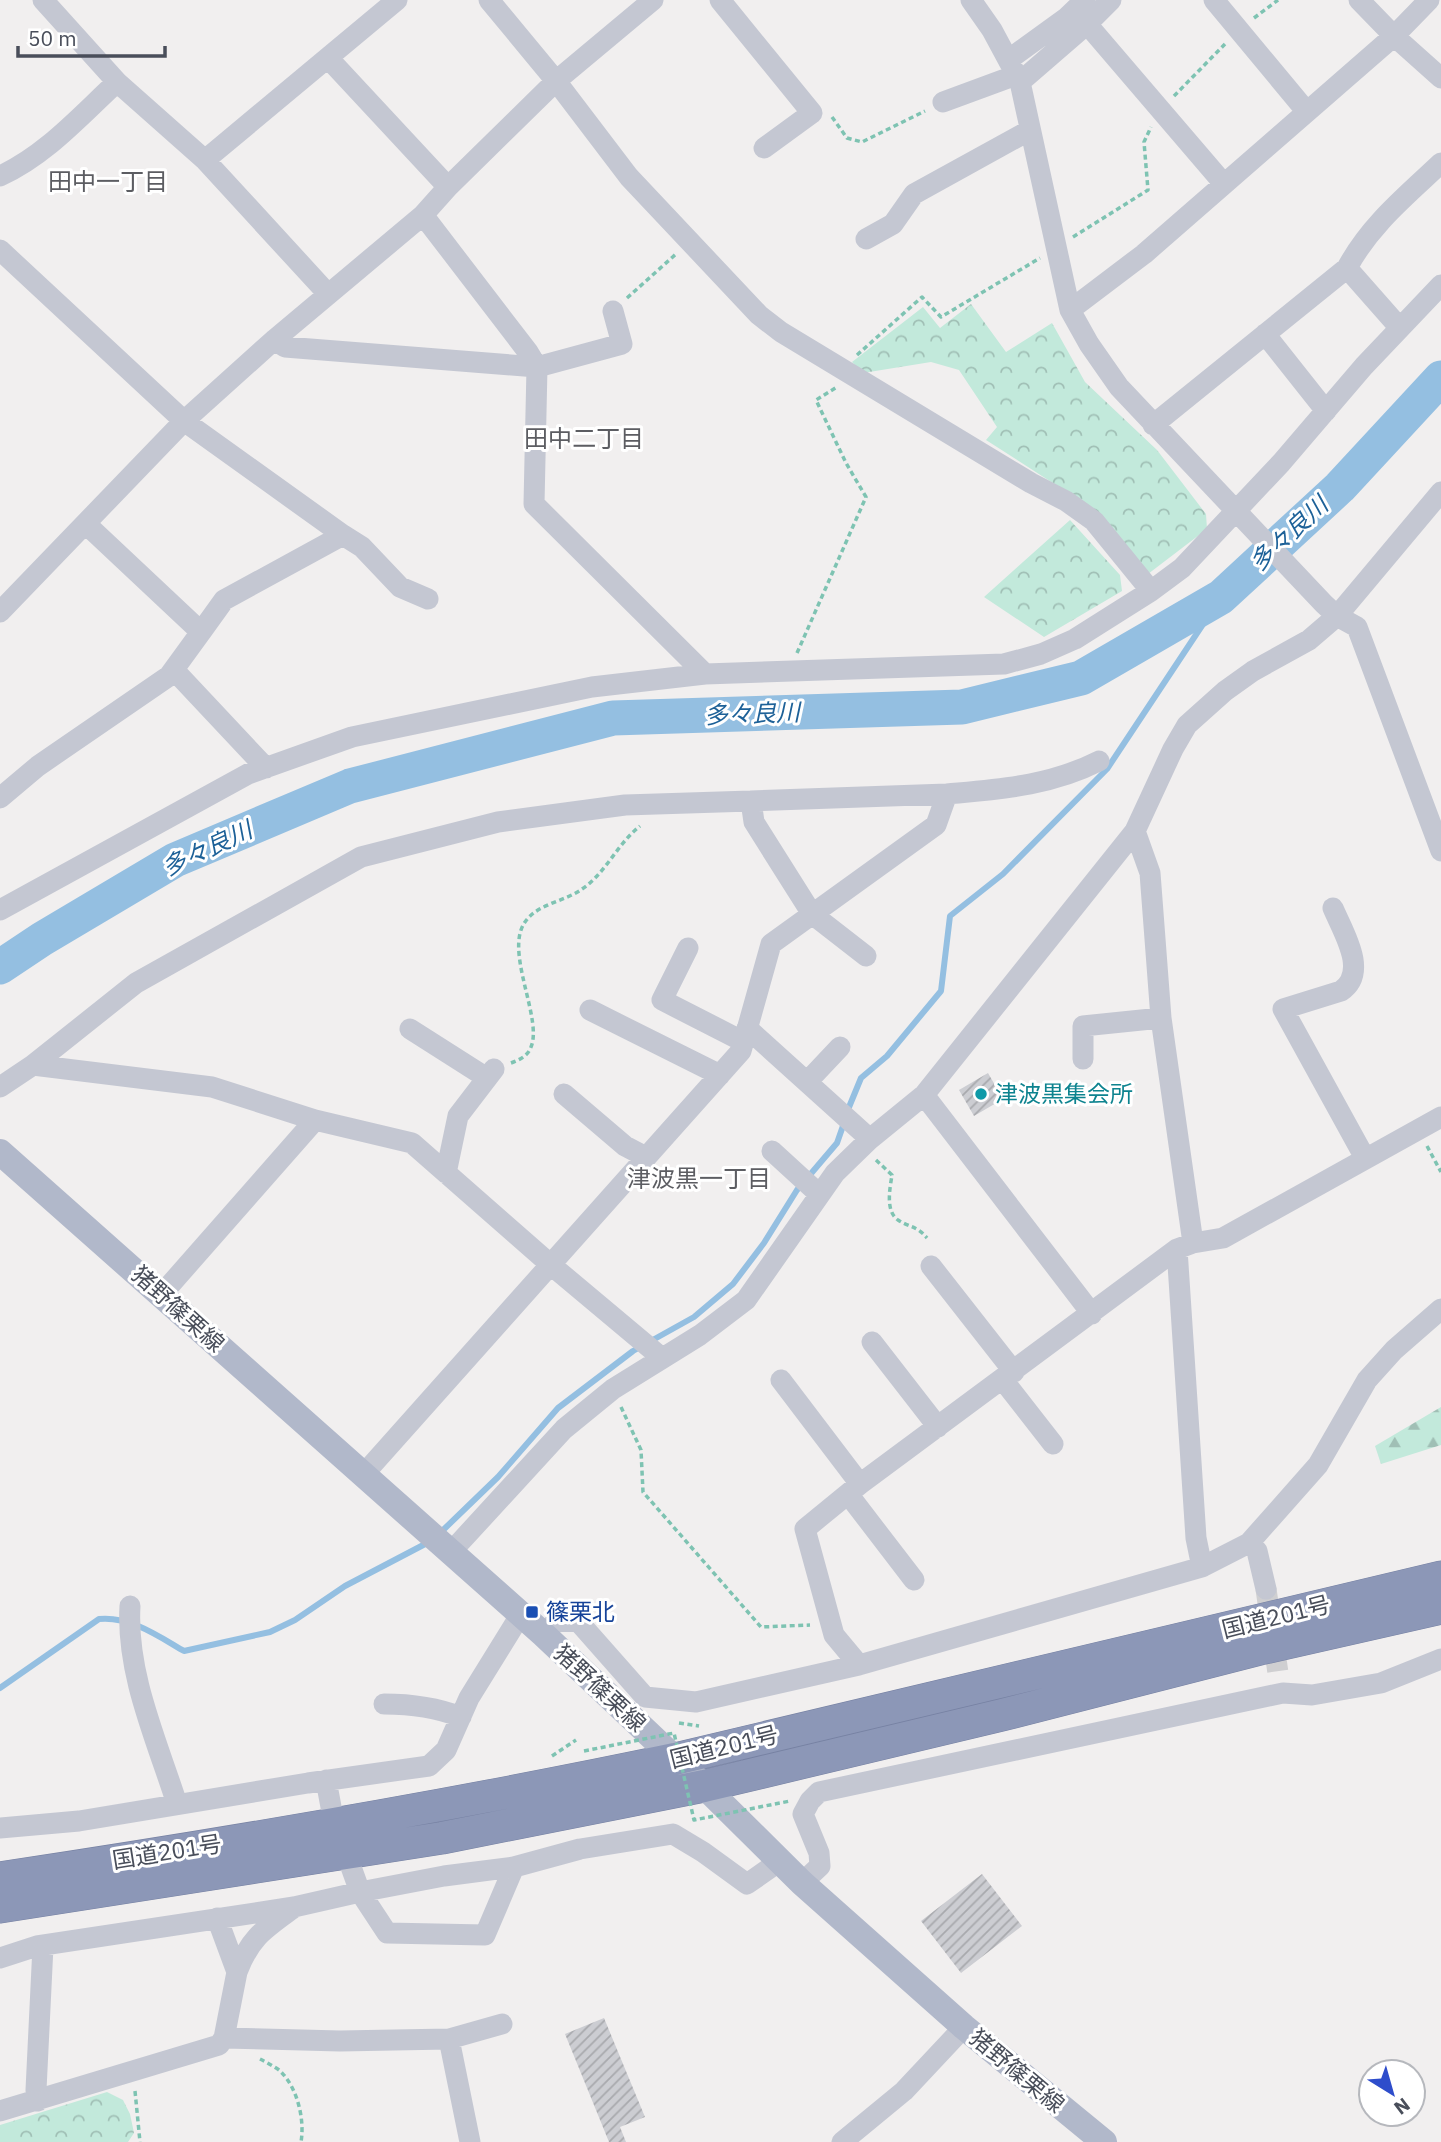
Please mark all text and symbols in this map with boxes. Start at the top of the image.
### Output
scale bar [18,14,164,58]
text: 50 m [28,24,77,52]
district label: 田中一丁目 [48,165,168,197]
district label: 田中二丁目 [524,422,644,454]
water label: 多々良川 [1242,487,1337,578]
water label: 多々良川 [703,695,803,731]
water label: 多々良川 [156,812,260,883]
place label: 津波黒集会所 [995,1078,1133,1108]
marker: 津波黒集会所 [973,1086,989,1102]
district label: 津波黒一丁目 [627,1162,771,1194]
street label: 猪野篠栗線 [126,1259,231,1358]
street label: 国道201号 [1219,1588,1333,1644]
place label: 篠栗北 [546,1596,615,1626]
marker: 篠栗北 [524,1604,540,1620]
street label: 猪野篠栗線 [548,1637,653,1737]
street label: 国道201号 [667,1718,781,1774]
street label: 国道201号 [110,1828,224,1874]
street label: 猪野篠栗線 [964,2022,1071,2119]
north arrow [1357,2058,1427,2128]
text: N [1390,2093,1415,2120]

